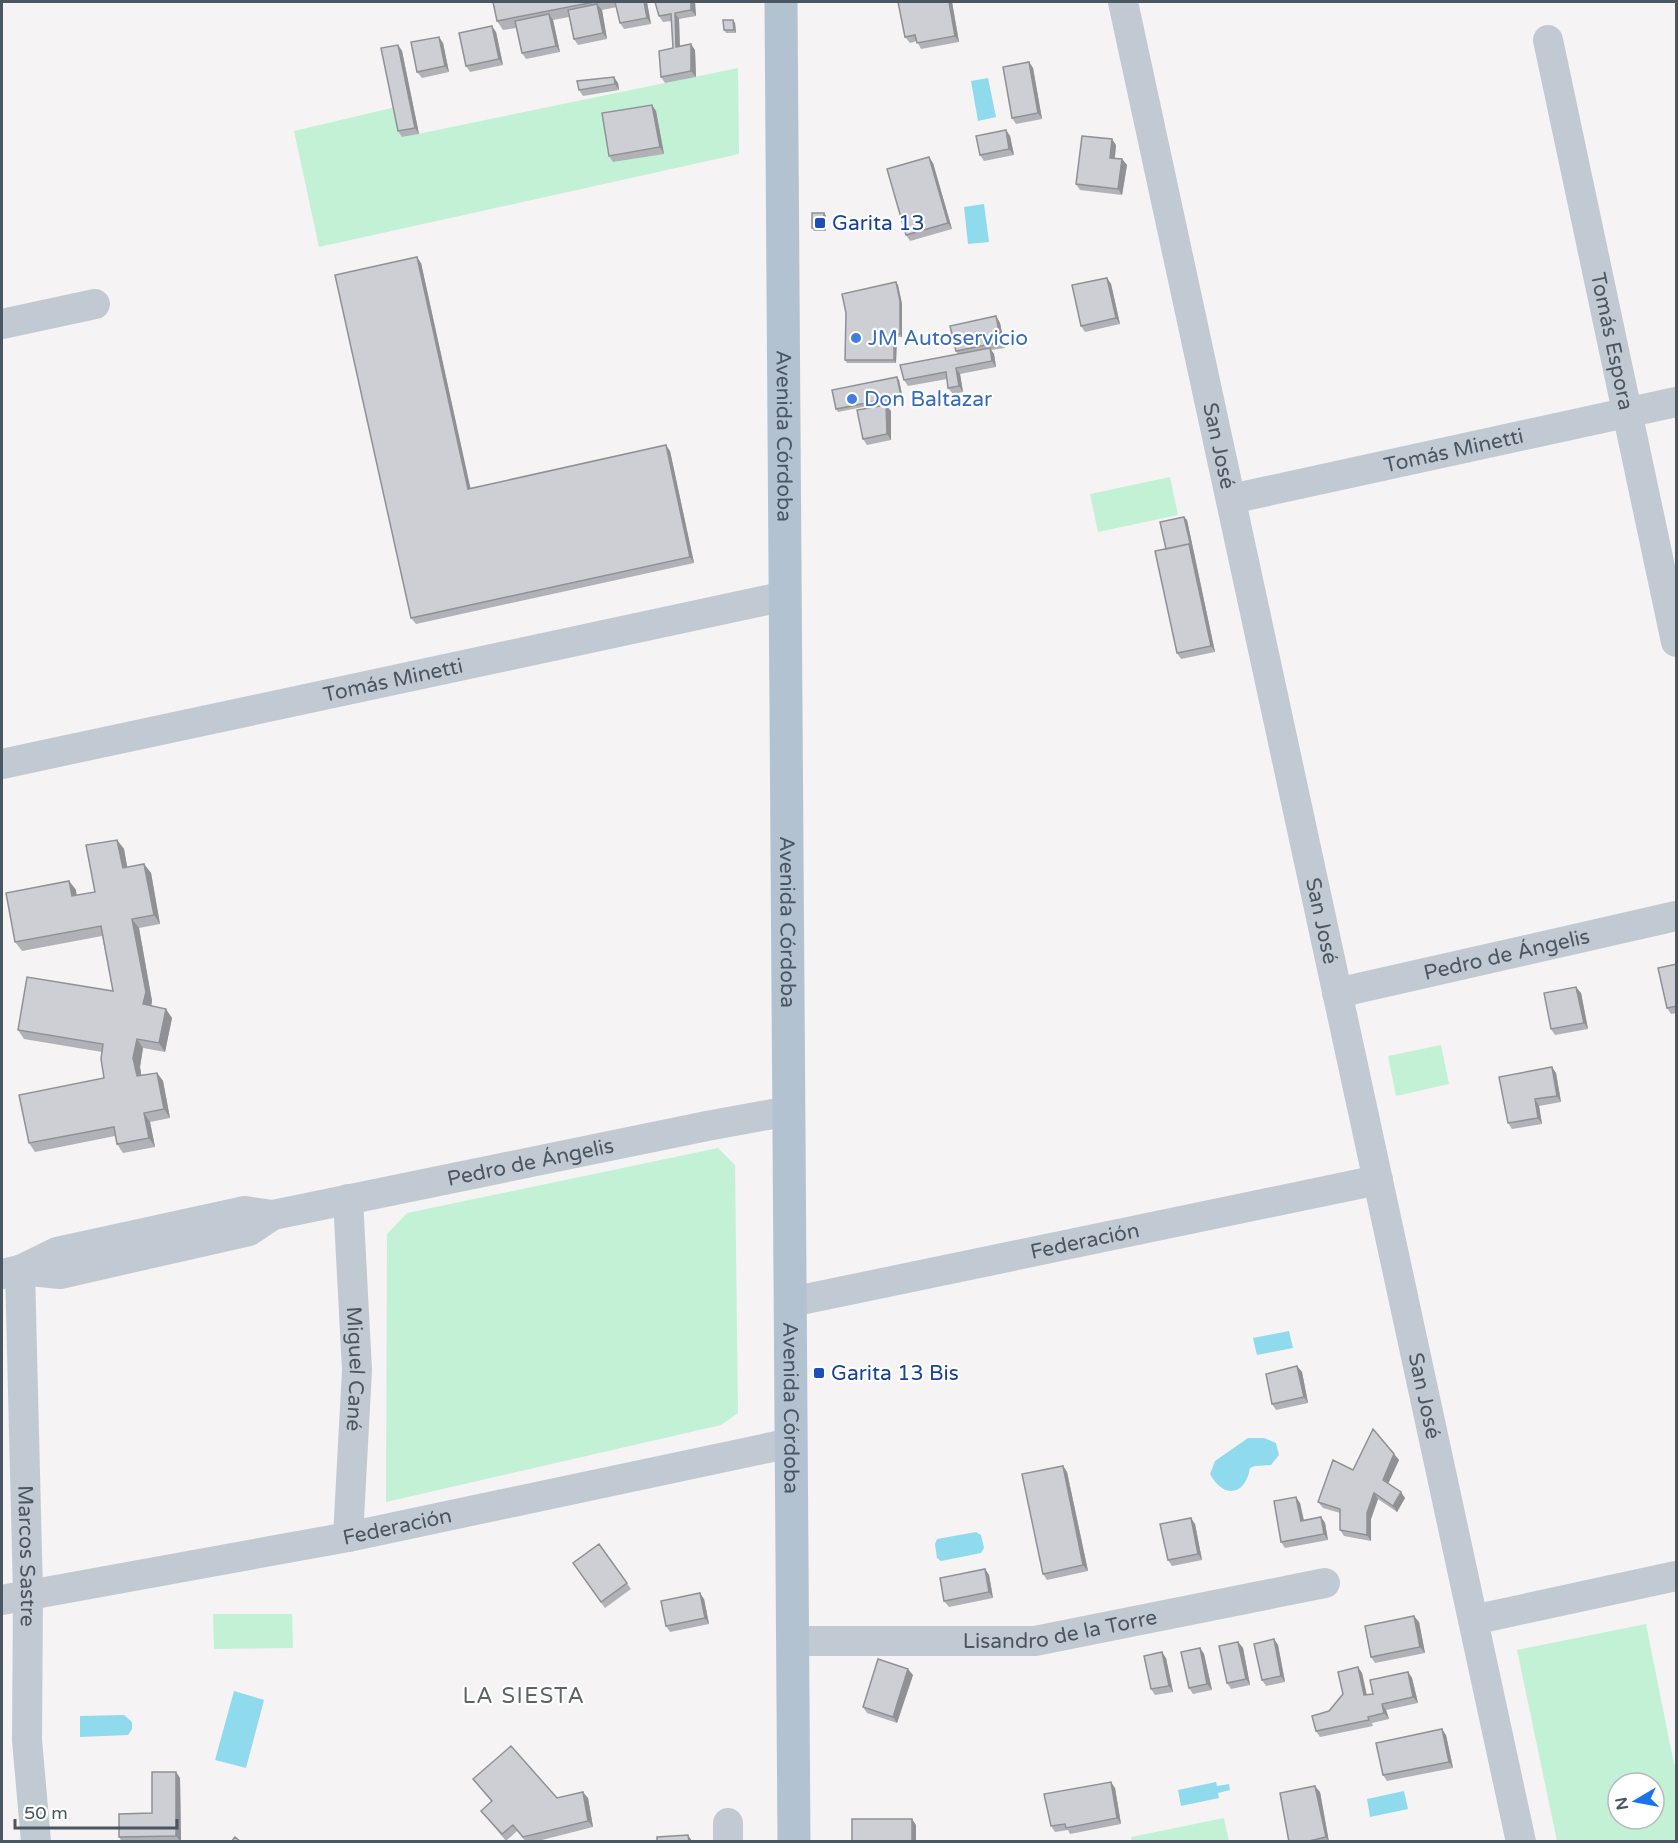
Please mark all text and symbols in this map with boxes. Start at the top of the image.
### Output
place label: Garita 13 [832,211,925,236]
marker: Garita 13 [813,216,827,230]
street label: Tomás Espora [1585,270,1638,413]
place label: JM Autoservicio [868,326,1028,351]
marker: JM Autoservicio [849,331,863,345]
street label: Avenida Córdoba [770,350,797,522]
place label: Don Baltazar [864,387,992,412]
marker: Don Baltazar [845,392,859,406]
street label: San José [1197,400,1240,491]
street label: Tomás Minetti [1382,424,1526,478]
street label: Tomás Minetti [321,654,465,708]
street label: Avenida Córdoba [774,836,800,1008]
street label: San José [1300,875,1343,966]
street label: Pedro de Ángelis [1421,924,1592,986]
street label: Pedro de Ángelis [445,1133,616,1192]
street label: Federación [1028,1218,1142,1265]
street label: Miguel Cané [341,1306,369,1432]
street label: Avenida Córdoba [777,1322,804,1494]
street label: San José [1403,1350,1445,1441]
place label: Garita 13 Bis [831,1361,959,1386]
marker: Garita 13 Bis [812,1366,826,1380]
street label: Marcos Sastre [12,1485,40,1627]
street label: Federación [341,1503,454,1551]
street label: Lisandro de la Torre [963,1605,1159,1654]
district label: LA SIESTA [463,1683,585,1709]
north arrow [1606,1771,1666,1831]
scale bar [15,1792,177,1830]
text: N [1611,1795,1633,1811]
text: 50 m [24,1802,68,1824]

